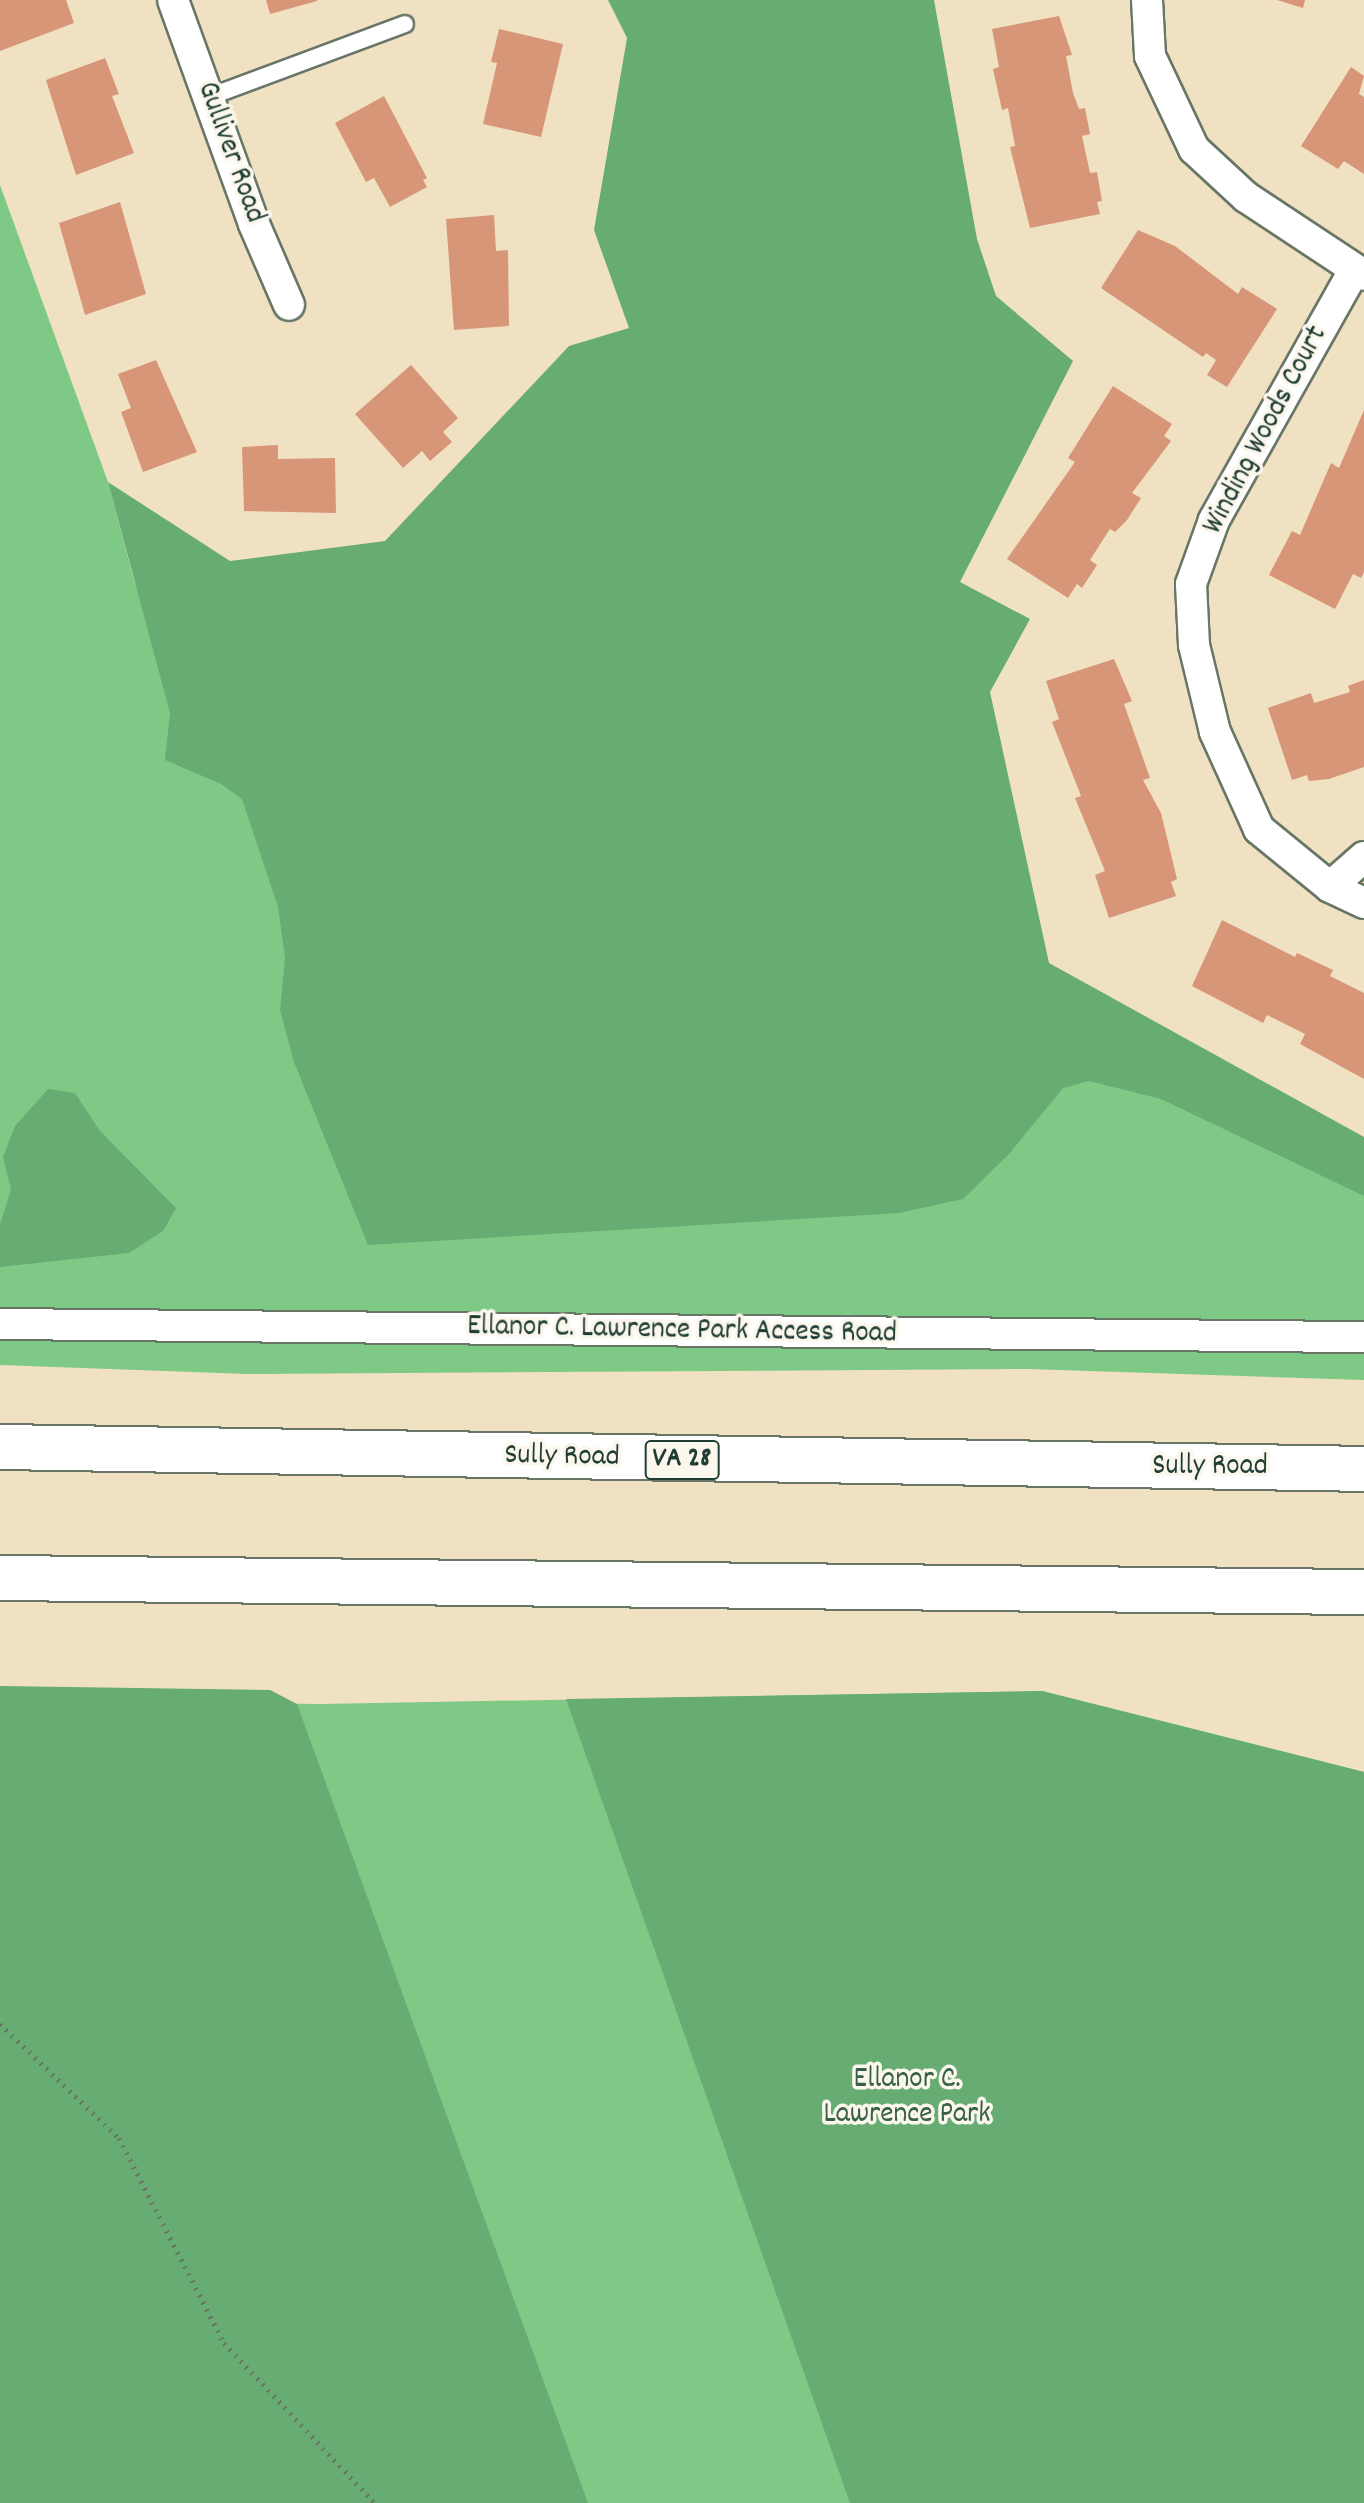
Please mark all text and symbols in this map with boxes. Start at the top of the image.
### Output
street label: Gulliver Road [187,77,271,229]
street label: Winding Woods Court [1197,321,1337,541]
street label: Ellanor C. Lawrence Park Access Road [467,1310,897,1354]
road number: VA 28 [644,1436,720,1484]
street label: Sully Road [504,1439,620,1477]
street label: Sully Road [1152,1450,1268,1486]
park label: Ellanor C. Lawrence Park [823,2063,991,2134]

